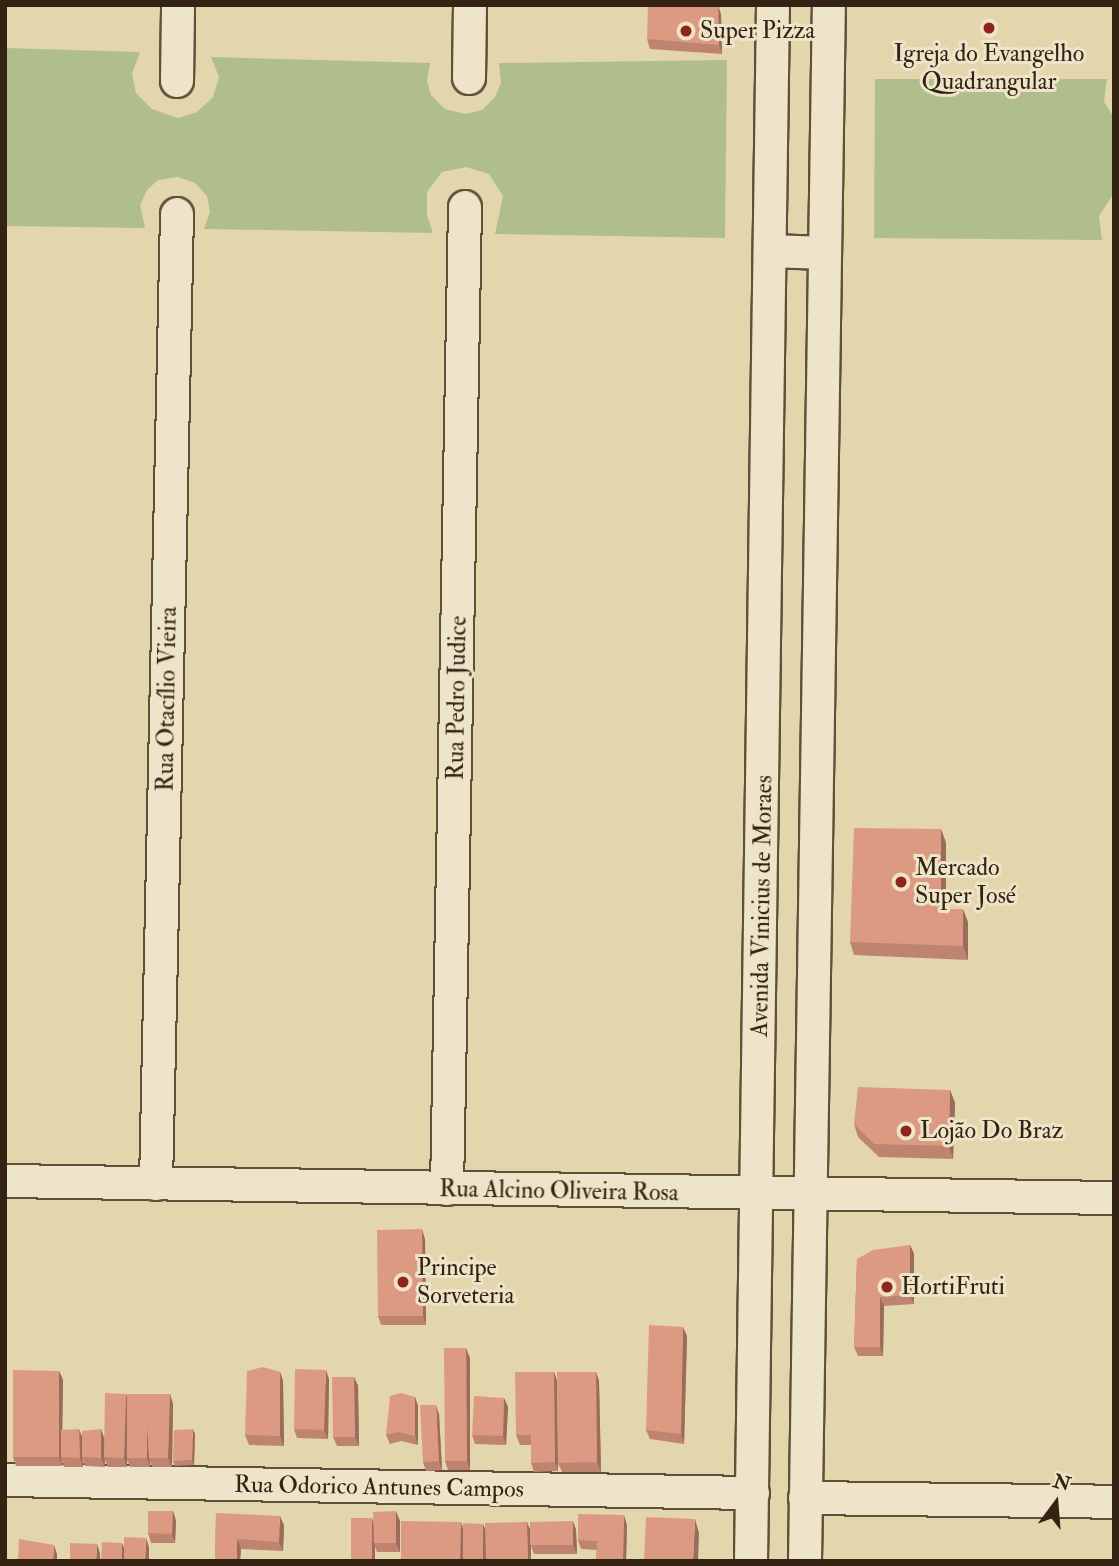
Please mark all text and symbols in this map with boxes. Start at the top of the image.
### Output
place label: Super Pizza [700,17,815,45]
marker: Igreja do Evangelho Quadrangular [981,20,997,36]
marker: Super Pizza [678,23,694,39]
place label: Igreja do Evangelho Quadrangular [894,40,1084,96]
street label: Rua Otacílio Vieira [151,606,183,792]
street label: Rua Pedro Judice [441,616,473,780]
street label: Avenida Vinicius de Moraes [745,775,779,1037]
place label: Mercado Super José [915,854,1016,910]
marker: Mercado Super José [893,874,909,890]
place label: Lojão Do Braz [920,1117,1063,1145]
marker: Lojão Do Braz [898,1123,914,1139]
street label: Rua Alcino Oliveira Rosa [439,1175,679,1207]
place label: Principe Sorveteria [417,1254,514,1310]
place label: HortiFruti [901,1273,1005,1301]
marker: Principe Sorveteria [395,1274,411,1290]
marker: HortiFruti [879,1279,895,1295]
north arrow [1021,1468,1091,1538]
text: N [1050,1469,1073,1497]
street label: Rua Odorico Antunes Campos [234,1470,524,1504]

